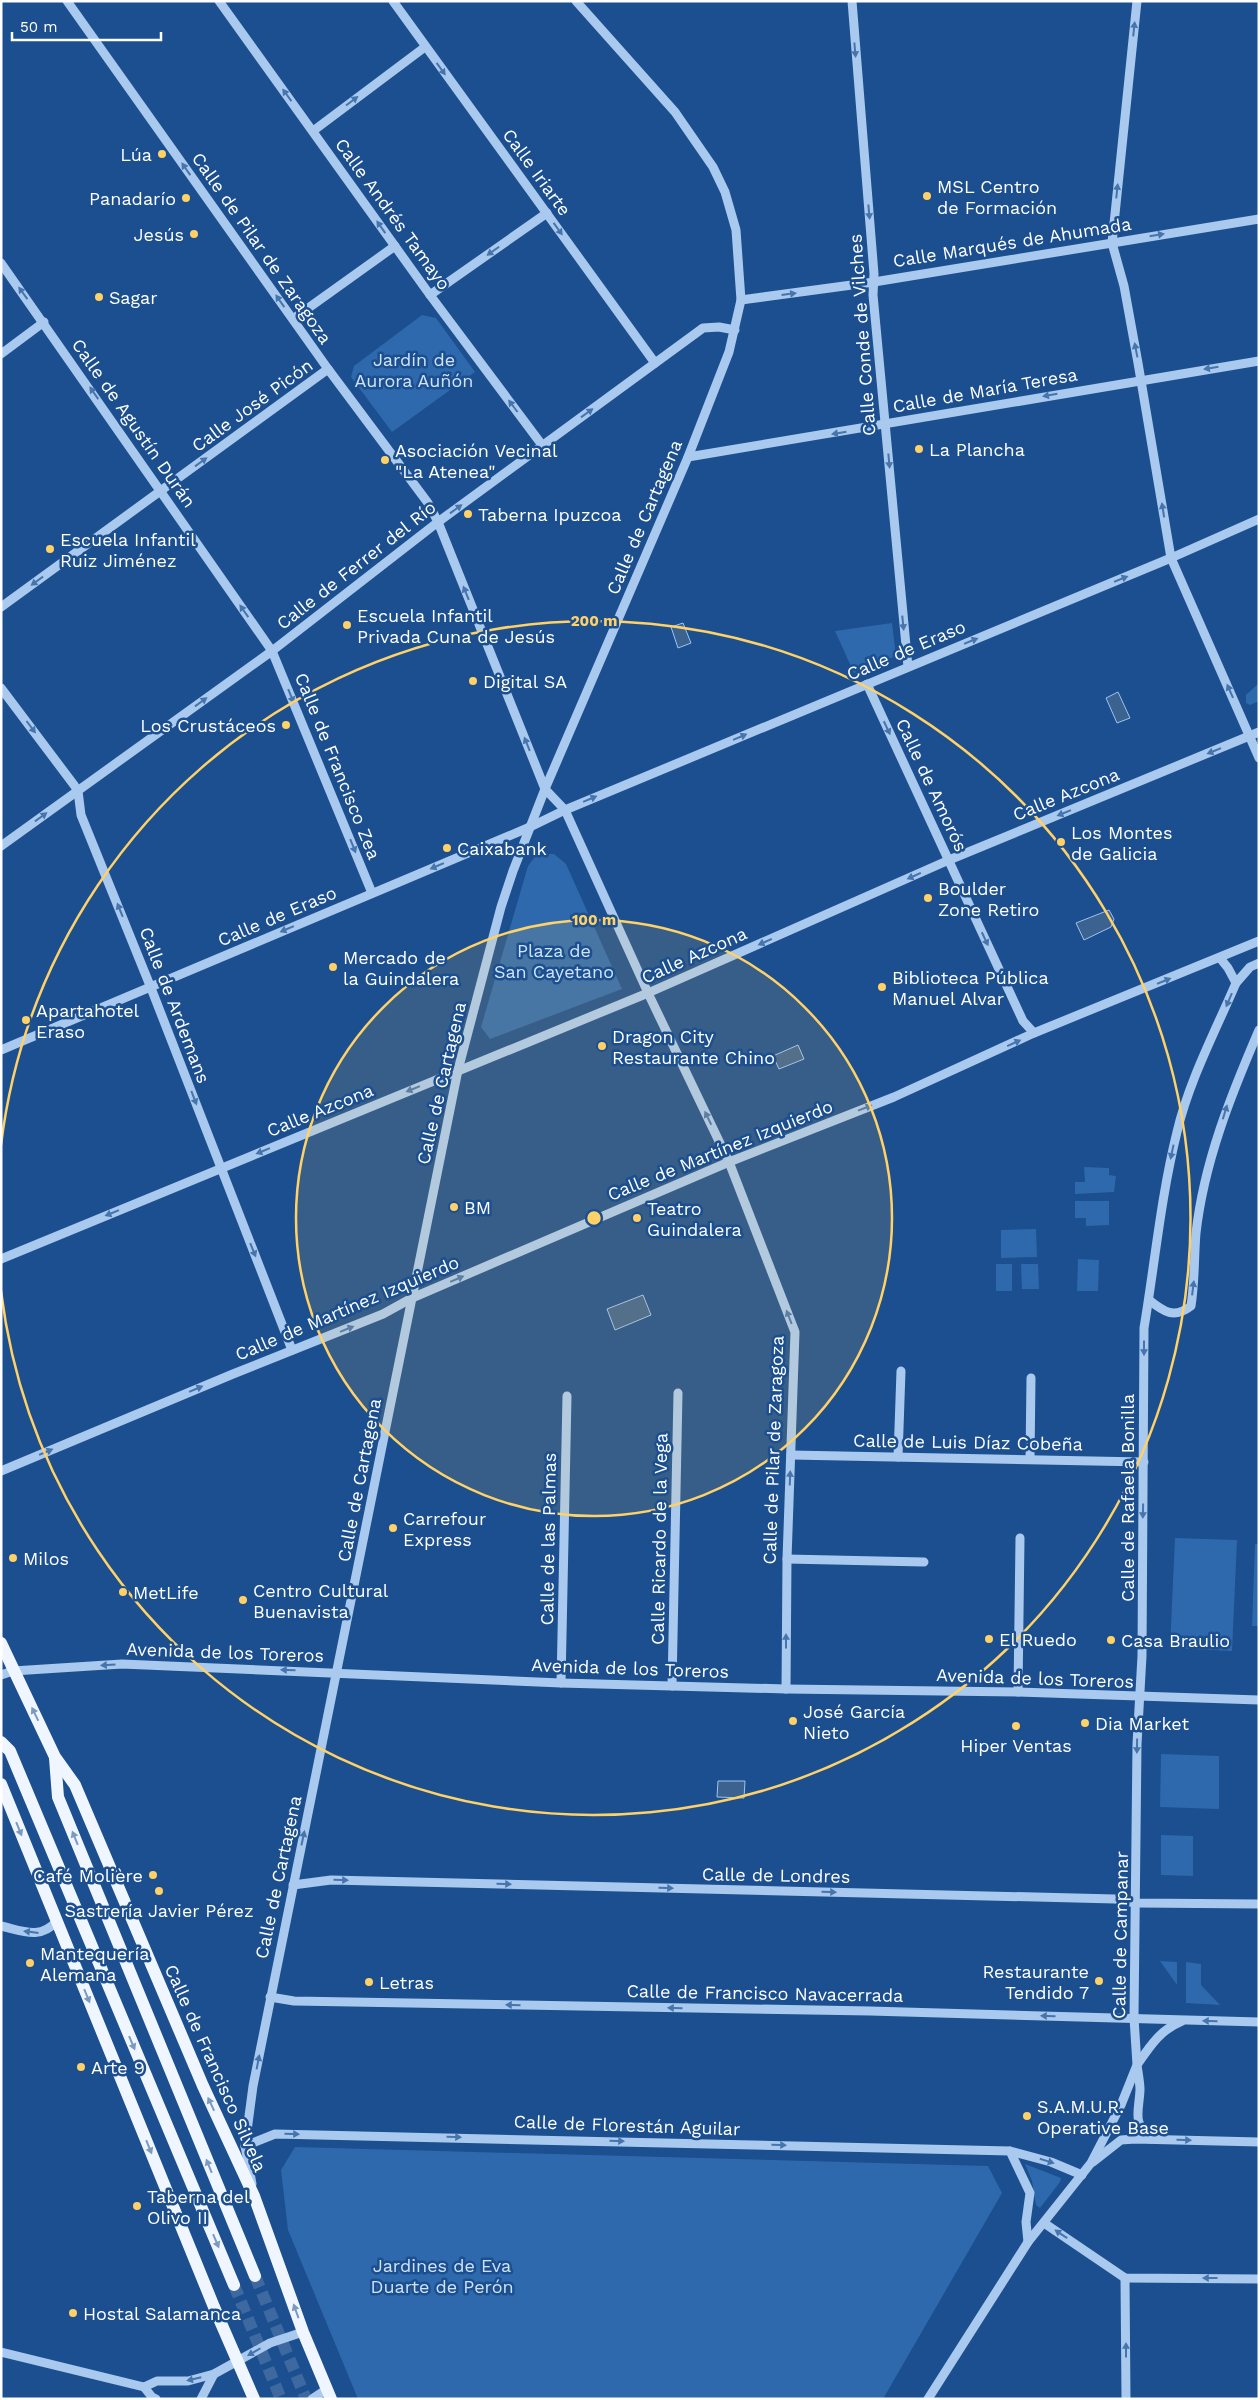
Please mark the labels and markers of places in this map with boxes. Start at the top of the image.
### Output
place label: Lúa [120,144,152,165]
marker: Lúa [156,148,168,160]
place label: MSL Centro de Formación [937,176,1057,218]
place label: Panadarío [89,188,176,209]
marker: MSL Centro de Formación [921,190,933,202]
marker: Panadarío [180,192,192,204]
place label: Jesús [133,224,184,245]
marker: Jesús [188,228,200,240]
place label: Sagar [109,287,158,308]
marker: Sagar [93,291,105,303]
place label: La Plancha [929,439,1025,460]
place label: Asociación Vecinal "La Atenea" [395,440,558,482]
marker: La Plancha [913,443,925,455]
marker: Asociación Vecinal "La Atenea" [379,454,391,466]
place label: Taberna Ipuzcoa [478,504,621,525]
marker: Taberna Ipuzcoa [462,508,474,520]
place label: Escuela Infantil Ruiz Jiménez [60,529,196,571]
marker: Escuela Infantil Ruiz Jiménez [44,543,56,555]
place label: Escuela Infantil Privada Cuna de Jesús [357,605,555,647]
marker: Escuela Infantil Privada Cuna de Jesús [341,619,353,631]
place label: Digital SA [483,671,567,692]
marker: Digital SA [467,675,479,687]
place label: Los Crustáceos [140,715,276,736]
marker: Los Crustáceos [280,719,292,731]
place label: Los Montes de Galicia [1071,822,1172,864]
marker: Los Montes de Galicia [1055,836,1067,848]
place label: Caixabank [457,838,547,859]
marker: Caixabank [441,842,453,854]
place label: Boulder Zone Retiro [938,878,1039,920]
marker: Boulder Zone Retiro [922,892,934,904]
place label: Mercado de la Guindalera [343,947,459,989]
marker: Mercado de la Guindalera [327,961,339,973]
place label: Biblioteca Pública Manuel Alvar [892,967,1049,1009]
marker: Biblioteca Pública Manuel Alvar [876,981,888,993]
place label: Apartahotel Eraso [36,1000,140,1042]
marker: Apartahotel Eraso [20,1014,32,1026]
place label: Dragon City Restaurante Chino [612,1026,775,1068]
marker: Dragon City Restaurante Chino [596,1040,608,1052]
place label: BM [464,1197,491,1218]
place label: Teatro Guindalera [647,1198,742,1240]
marker: BM [448,1201,460,1213]
centre of rings [585,1209,603,1227]
marker: Teatro Guindalera [631,1212,643,1224]
place label: Carrefour Express [403,1508,486,1550]
marker: Carrefour Express [387,1522,399,1534]
place label: Milos [23,1548,69,1569]
marker: Milos [7,1552,19,1564]
place label: Centro Cultural Buenavista [253,1580,389,1622]
place label: MetLife [133,1582,199,1603]
marker: MetLife [117,1586,129,1598]
marker: Centro Cultural Buenavista [237,1594,249,1606]
place label: El Ruedo [999,1629,1077,1650]
place label: Casa Braulio [1121,1630,1230,1651]
marker: El Ruedo [983,1633,995,1645]
marker: Casa Braulio [1105,1634,1117,1646]
place label: José García Nieto [803,1701,905,1743]
place label: Dia Market [1095,1713,1189,1734]
marker: José García Nieto [787,1715,799,1727]
marker: Dia Market [1079,1717,1091,1729]
marker: Hiper Ventas [1010,1720,1022,1732]
place label: Hiper Ventas [960,1735,1072,1756]
place label: Café Molière [33,1865,143,1886]
marker: Café Molière [147,1869,159,1881]
marker: Sastrería Javier Pérez [153,1885,165,1897]
place label: Sastrería Javier Pérez [64,1900,254,1921]
place label: Mantequería Alemana [40,1943,150,1985]
marker: Mantequería Alemana [24,1957,36,1969]
place label: Restaurante Tendido 7 [982,1961,1089,2003]
place label: Letras [379,1972,434,1993]
marker: Restaurante Tendido 7 [1093,1975,1105,1987]
marker: Letras [363,1976,375,1988]
place label: Arte 9 [91,2057,145,2078]
marker: Arte 9 [75,2061,87,2073]
place label: S.A.M.U.R. Operative Base [1037,2096,1169,2138]
marker: S.A.M.U.R. Operative Base [1021,2110,1033,2122]
place label: Taberna del Olivo II [147,2186,250,2228]
marker: Taberna del Olivo II [131,2200,143,2212]
place label: Hostal Salamanca [83,2303,241,2324]
marker: Hostal Salamanca [67,2307,79,2319]

